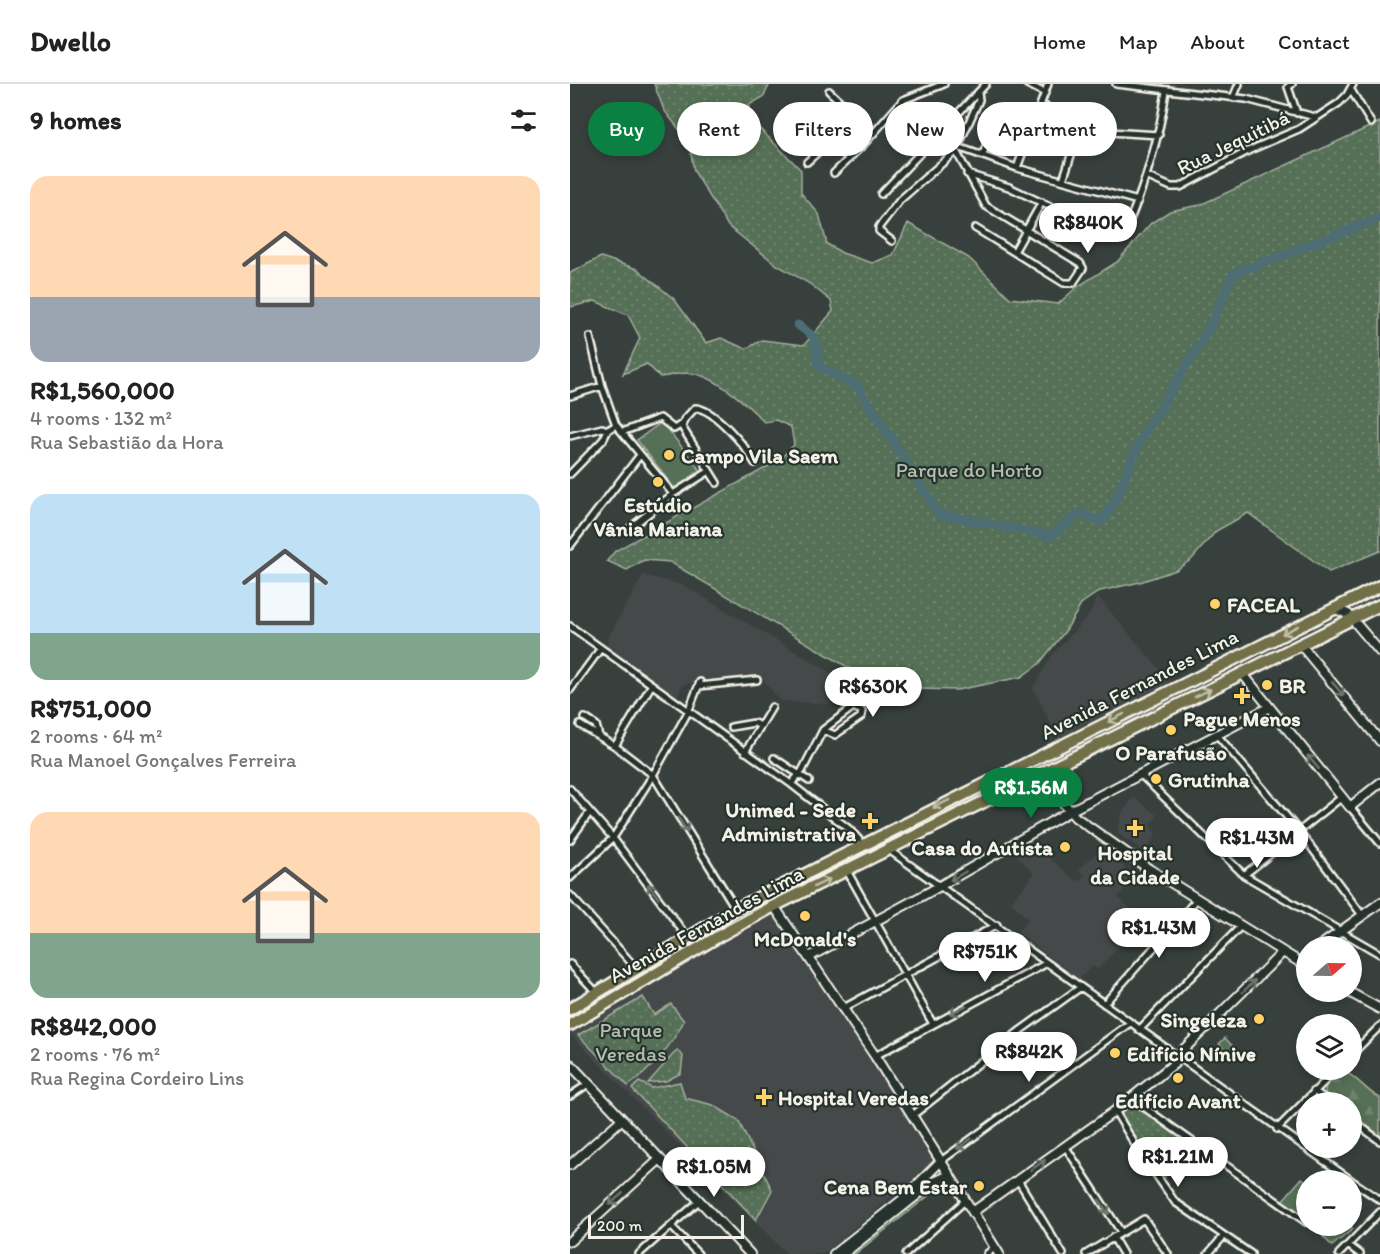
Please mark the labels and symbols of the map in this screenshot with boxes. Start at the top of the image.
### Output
street label: Rua Jequitibá [1173,104,1293,180]
pin: R$840K [1039,203,1137,254]
place label: Campo Vila Saem [681,443,838,469]
marker: Campo Vila Saem [662,448,676,462]
park label: Parque do Horto [896,457,1042,482]
marker: Estúdio Vânia Mariana [651,475,665,489]
place label: Estúdio Vânia Mariana [593,492,724,541]
place label: FACEAL [1227,592,1300,617]
marker: FACEAL [1208,597,1222,611]
street label: Avenida Fernandes Lima [1036,623,1242,745]
one-way arrow [1281,625,1299,636]
pin: R$630K [824,667,922,718]
place label: BR [1279,673,1307,698]
marker: BR [1260,678,1274,692]
one-way arrow [1331,681,1344,697]
one-way arrow [1193,686,1211,698]
marker: Pague Menos [1235,689,1249,703]
place label: Pague Menos [1183,706,1301,732]
one-way arrow [1107,712,1125,724]
marker: O Parafusão [1164,723,1178,737]
place label: O Parafusão [1115,740,1227,765]
one-way arrow [1307,755,1320,771]
place label: Grutinha [1168,767,1251,792]
pin: R$1.56M [976,768,1086,819]
marker: Grutinha [1149,772,1163,786]
place label: Unimed - Sede Administrativa [721,797,857,846]
one-way arrow [932,799,950,811]
marker: Unimed - Sede Administrativa [861,812,879,830]
one-way arrow [678,816,690,833]
pin: R$1.43M [1202,818,1312,869]
marker: Hospital da Cidade [1126,819,1144,837]
place label: Casa do Autista [911,835,1054,860]
marker: Casa do Autista [1058,840,1072,854]
place label: Hospital da Cidade [1090,840,1180,889]
street label: Avenida Fernandes Lima [605,860,807,988]
one-way arrow [950,870,967,882]
one-way arrow [812,876,830,888]
one-way arrow [647,883,659,899]
pin: R$1.43M [1104,908,1214,959]
marker: McDonald's [798,909,812,923]
place label: McDonald's [754,926,856,951]
pin: R$751K [936,932,1034,983]
north arrow [1296,936,1362,1002]
one-way arrow [1241,979,1256,993]
one-way arrow [950,1005,968,1016]
place label: Singeleza [1161,1007,1248,1033]
marker: Singeleza [1252,1012,1266,1026]
park label: Parque Veredas [595,1017,667,1066]
pin: R$842K [980,1032,1078,1083]
place label: Edifício Nínive [1127,1041,1256,1066]
marker: Edifício Nínive [1108,1046,1122,1060]
marker: Edifício Avant [1171,1071,1185,1085]
place label: Hospital Veredas [778,1085,929,1111]
marker: Hospital Veredas [755,1088,773,1106]
place label: Edifício Avant [1115,1088,1241,1113]
pin: R$1.21M [1123,1137,1233,1188]
one-way arrow [957,1138,973,1150]
pin: R$1.05M [659,1147,769,1198]
one-way arrow [1030,1159,1046,1171]
place label: Cena Bem Estar [824,1174,968,1199]
marker: Cena Bem Estar [972,1179,986,1193]
one-way arrow [609,1192,624,1206]
one-way arrow [1099,1198,1111,1215]
scale bar [588,1212,744,1240]

